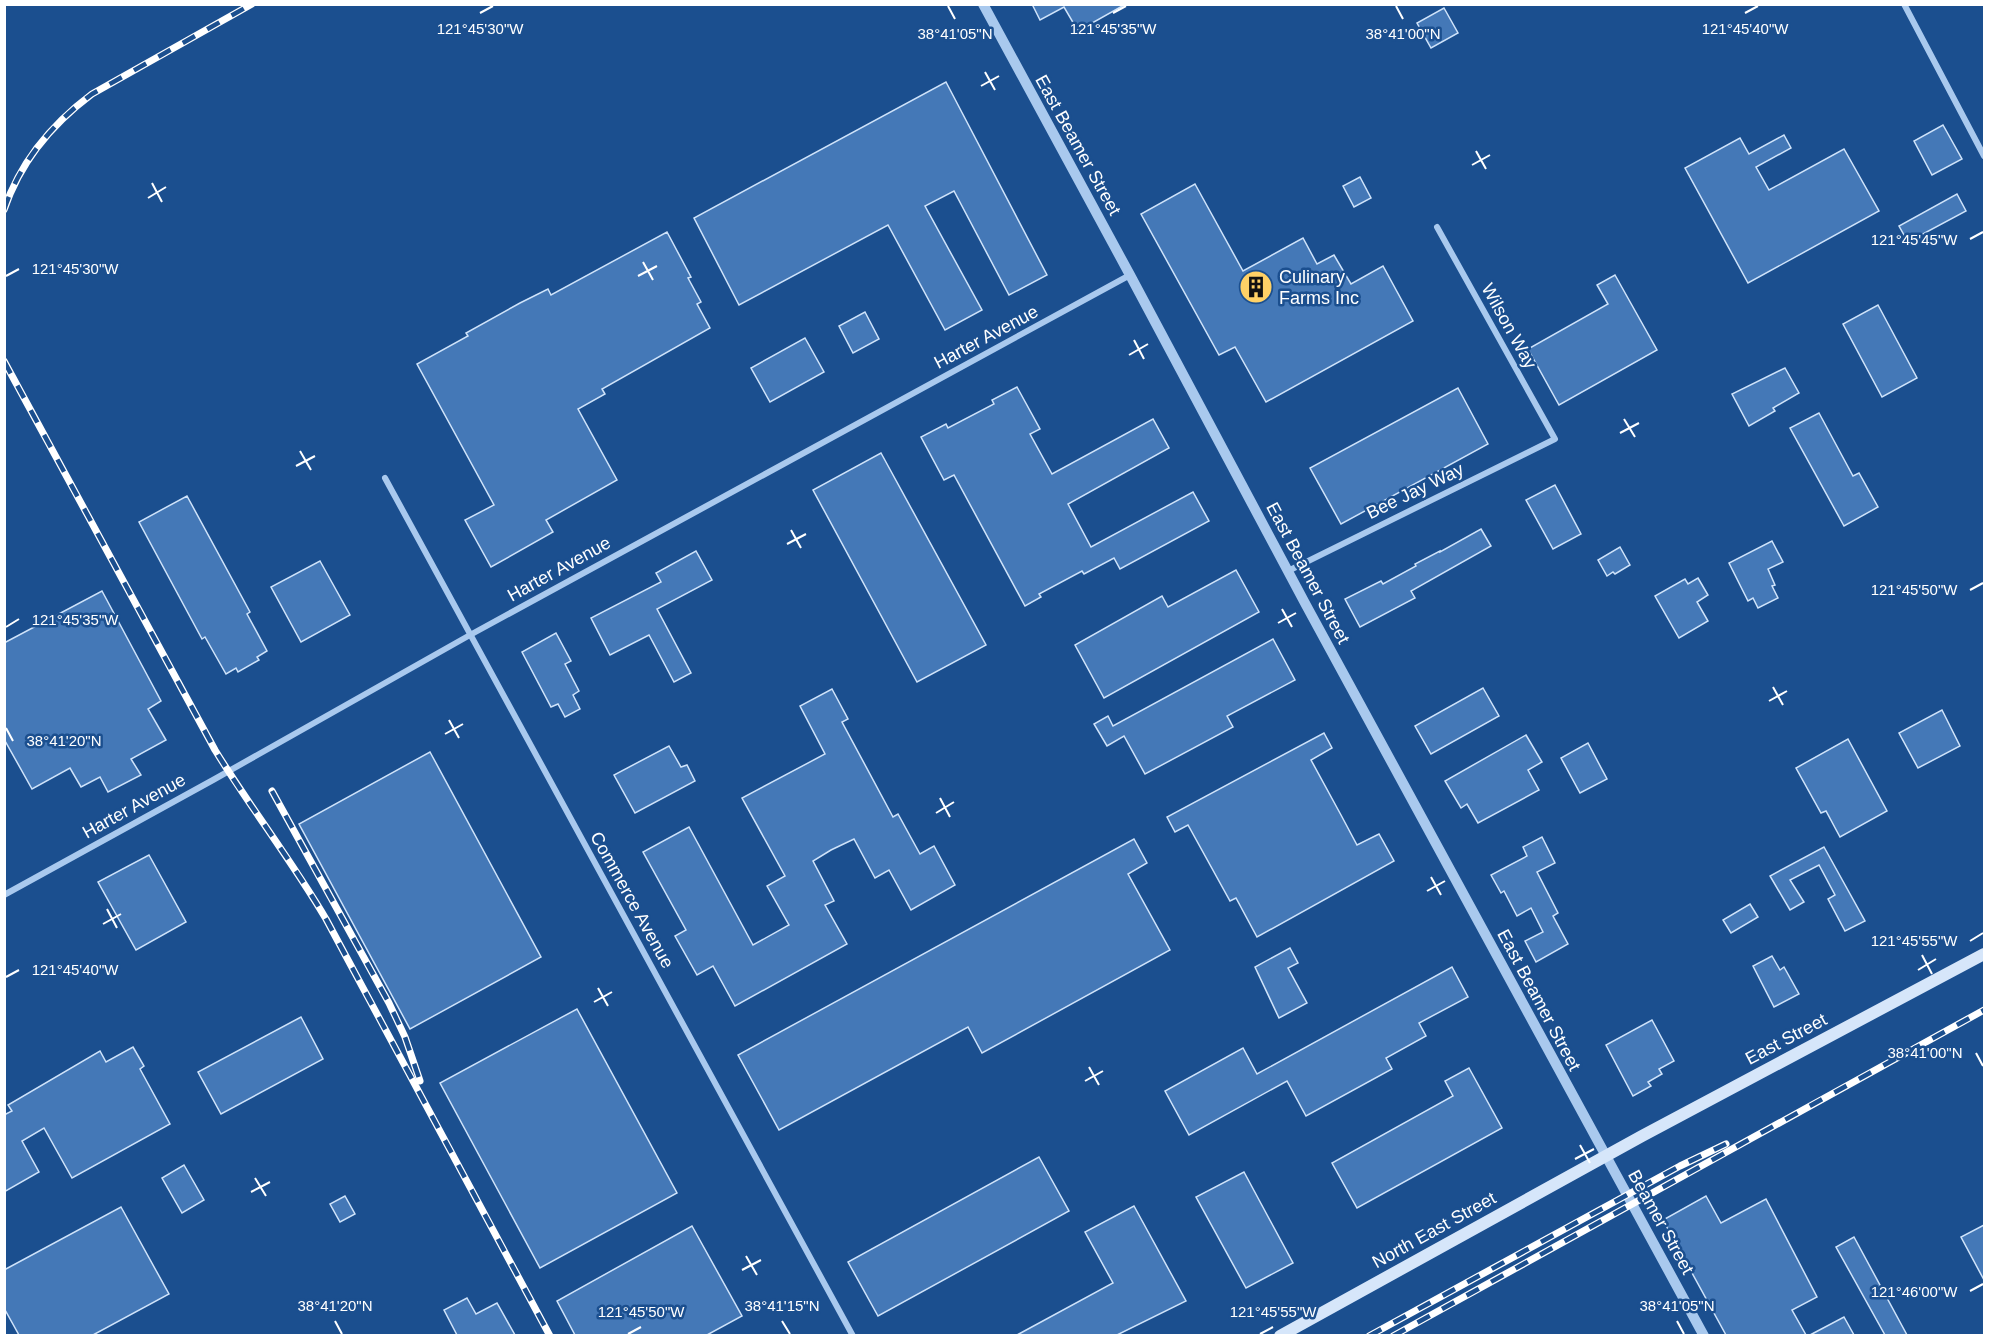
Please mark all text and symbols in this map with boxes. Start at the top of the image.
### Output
text: 121°45'30"W [437,20,524,37]
text: 121°45'35"W [1070,20,1157,37]
text: 121°45'40"W [1702,20,1789,37]
text: 38°41'05"N [917,25,993,42]
text: 38°41'00"N [1365,25,1441,42]
street label: East Beamer Street [1031,71,1125,219]
text: 121°45'45"W [1871,231,1958,248]
text: 121°45'30"W [32,260,119,277]
place label: Culinary Farms Inc [1279,267,1359,308]
building icon: Culinary Farms Inc [1238,269,1274,305]
street label: Wilson Way [1477,280,1541,372]
street label: Harter Avenue [931,301,1041,373]
street label: Bee Jay Way [1363,459,1467,523]
street label: East Beamer Street [1262,499,1354,647]
street label: Harter Avenue [504,532,614,606]
text: 121°45'50"W [1871,581,1958,598]
text: 121°45'35"W [32,611,119,628]
text: 38°41'20"N [26,732,102,749]
street label: Harter Avenue [79,769,189,843]
street label: Commerce Avenue [586,828,678,972]
street label: East Beamer Street [1493,926,1585,1074]
text: 121°45'55"W [1871,932,1958,949]
text: 121°45'40"W [32,961,119,978]
street label: East Street [1742,1009,1830,1069]
text: 38°41'00"N [1887,1044,1963,1061]
street label: Beamer Street [1624,1166,1698,1278]
street label: North East Street [1369,1188,1499,1272]
text: 121°46'00"W [1871,1283,1958,1300]
text: 38°41'20"N [297,1297,373,1314]
text: 38°41'15"N [744,1297,820,1314]
text: 38°41'05"N [1639,1297,1715,1314]
text: 121°45'50"W [598,1303,685,1320]
text: 121°45'55"W [1230,1303,1317,1320]

